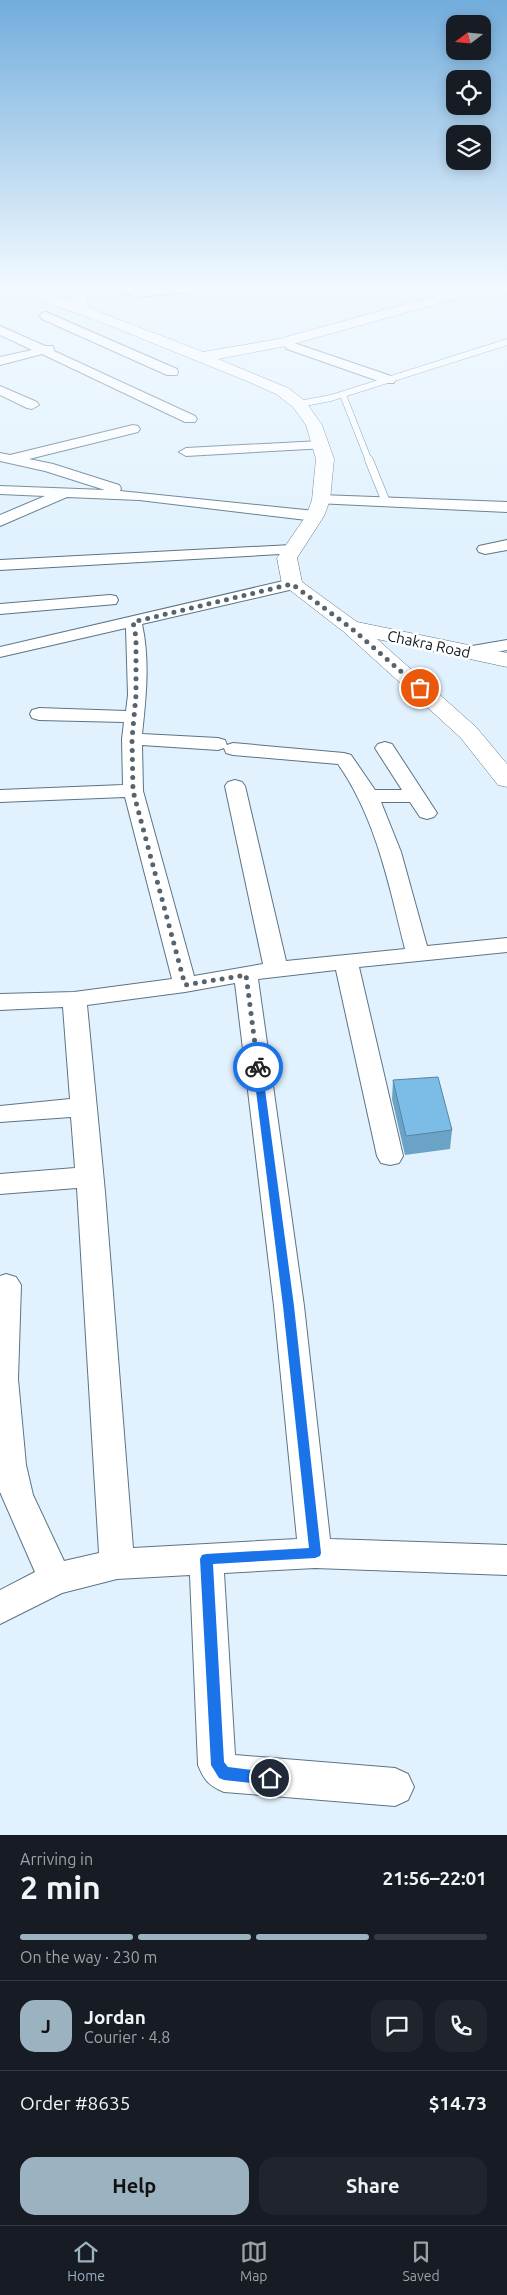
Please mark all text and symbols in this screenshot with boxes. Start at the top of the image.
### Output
north arrow [446,15,491,60]
map controls [446,15,491,170]
button: locate [446,70,491,115]
button: layers [446,125,491,170]
street label: Chakra Road [386,627,472,661]
pin [399,667,441,709]
icon: bag [406,674,434,702]
courier [233,1042,283,1092]
icon: bike [244,1053,272,1081]
pin [249,1757,291,1799]
icon: home [256,1764,284,1792]
text: Arriving in [20,1850,93,1868]
text: 21:56–22:01 [382,1867,487,1889]
text: 2 min [20,1869,101,1905]
text: On the way · 230 m [20,1948,157,1966]
button: chat [371,2000,423,2052]
button: phone [435,2000,487,2052]
text: Jordan [84,2006,146,2028]
text: J [41,2015,51,2037]
text: Courier · 4.8 [84,2028,170,2046]
text: Order #8635 [20,2092,130,2114]
text: $14.73 [429,2092,487,2114]
button: Help [20,2157,249,2215]
button: Share [259,2157,487,2215]
tab: Home [67,2238,105,2284]
tab: Map [240,2238,268,2284]
tab: Saved [402,2238,440,2284]

